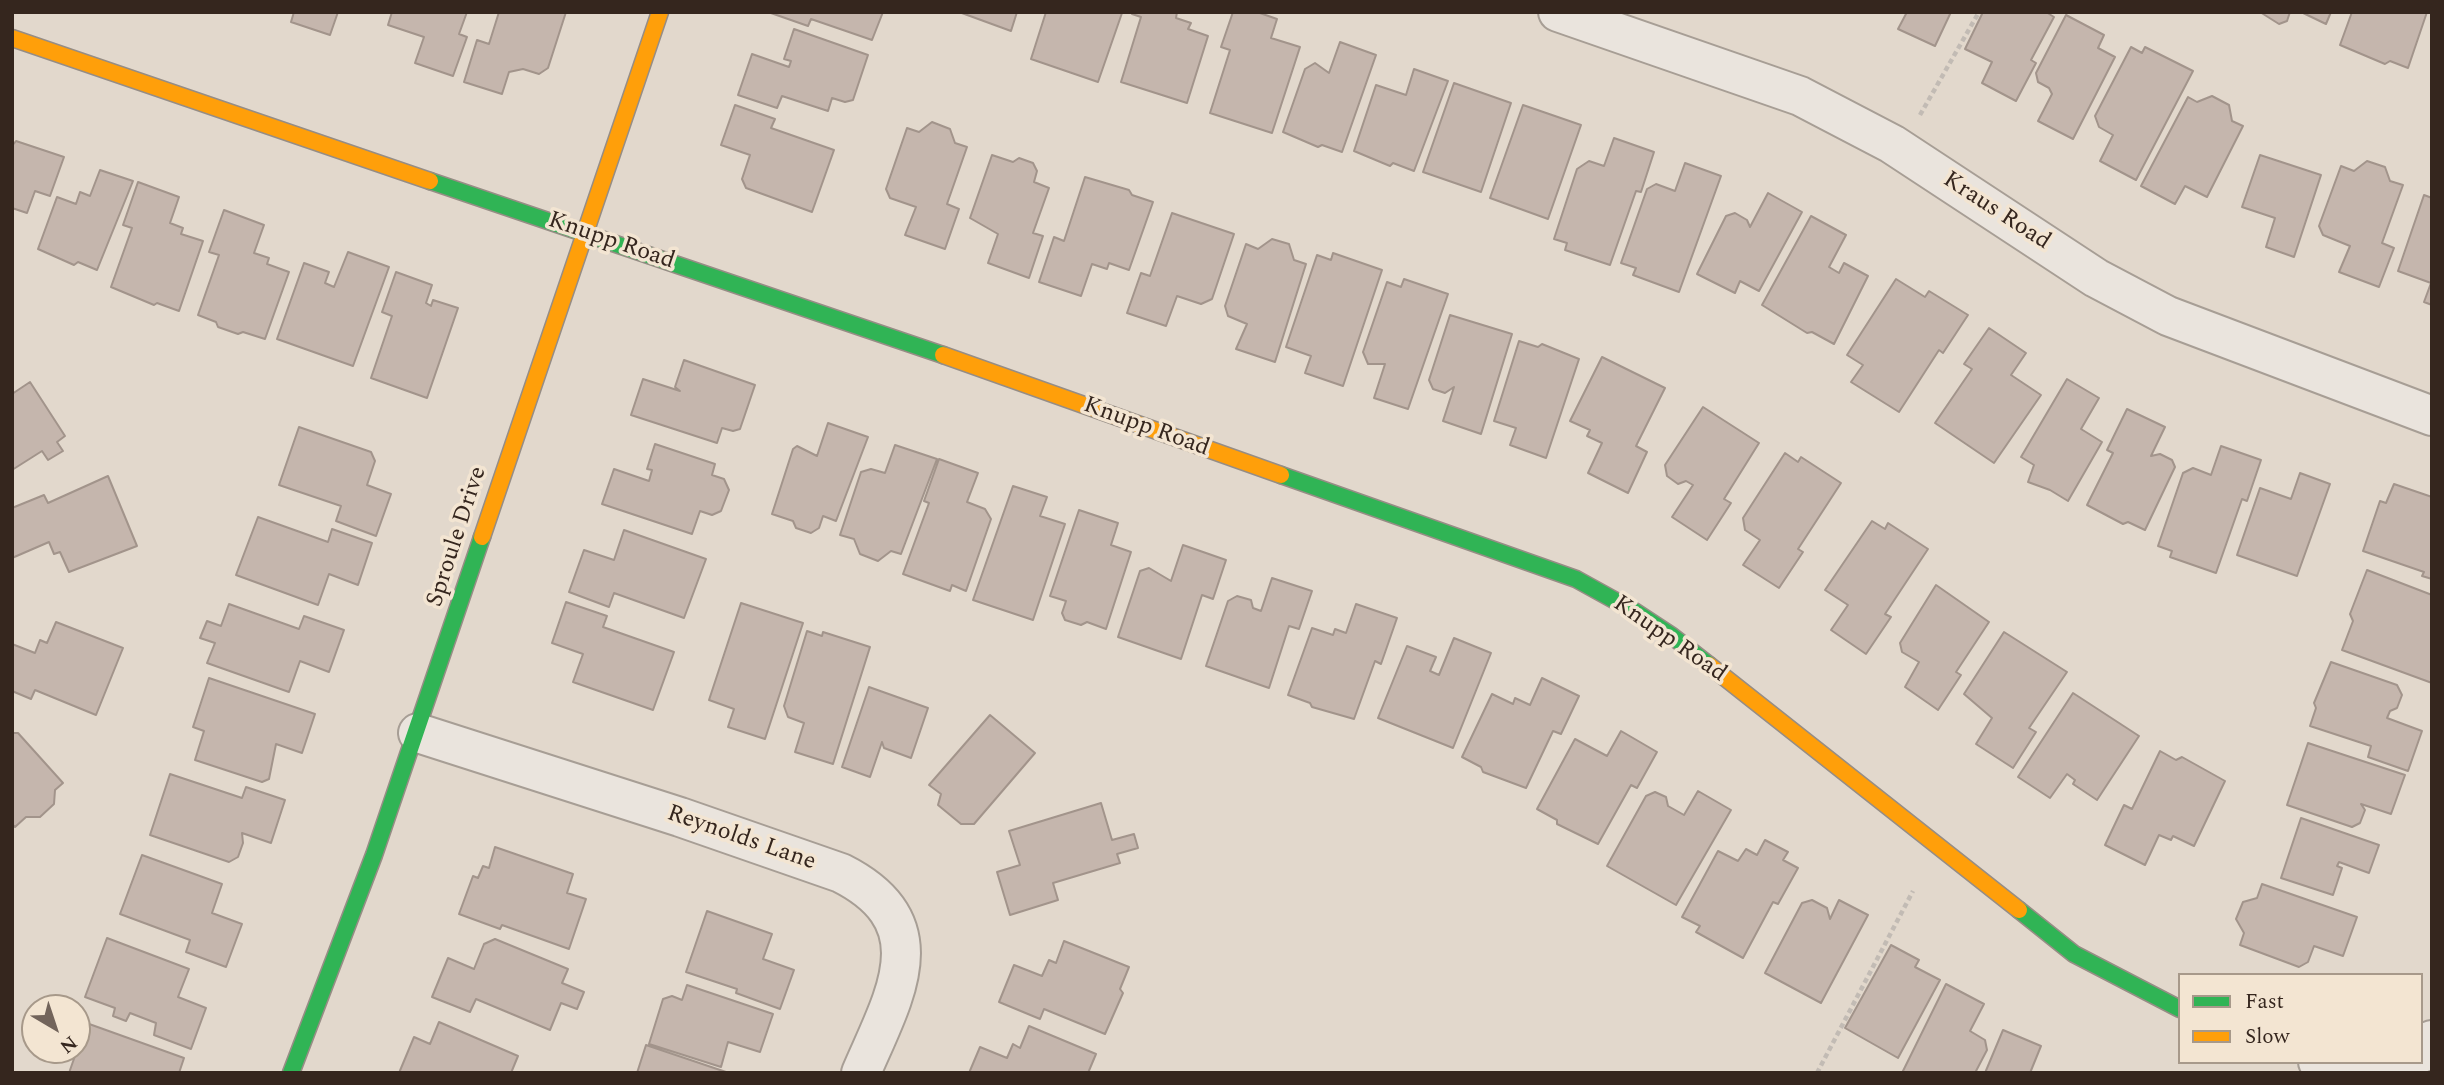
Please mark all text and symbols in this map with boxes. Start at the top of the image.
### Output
street label: Kraus Road [1937,167,2055,257]
street label: Knupp Road [544,207,678,277]
street label: Knupp Road [1079,392,1213,464]
street label: Sproule Drive [422,463,494,611]
street label: Knupp Road [1607,590,1731,690]
street label: Reynolds Lane [663,800,819,878]
legend [2178,973,2423,1064]
text: Fast [2245,986,2284,1018]
north arrow [21,994,91,1064]
text: Slow [2245,1021,2289,1053]
text: N [53,1028,83,1060]

